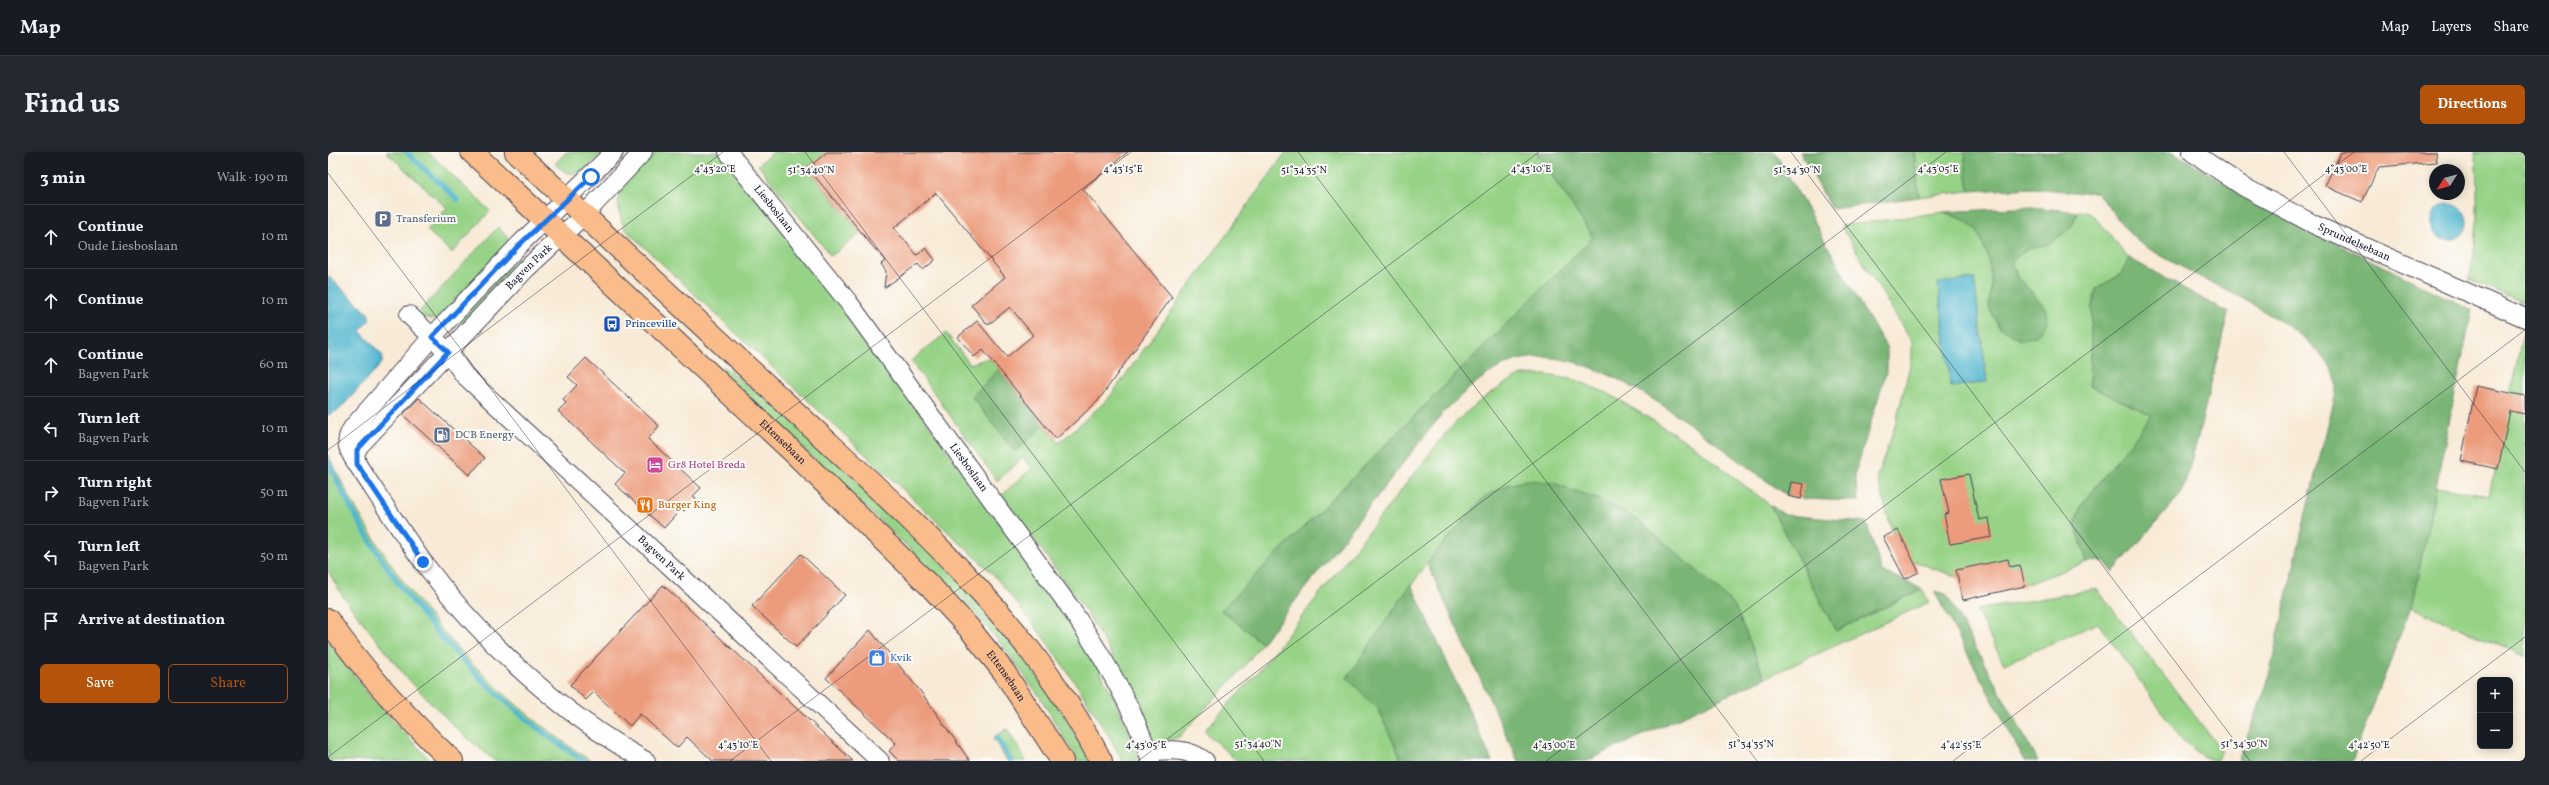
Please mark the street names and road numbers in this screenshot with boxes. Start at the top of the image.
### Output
street label: Liesboslaan [750,182,798,236]
street label: Sprundelsebaan [2315,220,2393,265]
street label: Bagven Park [502,241,556,293]
street label: Ettensebaan [756,416,810,468]
street label: Liesboslaan [946,440,992,495]
street label: Bagven Park [634,532,689,584]
street label: Ettensebaan [982,648,1029,705]

